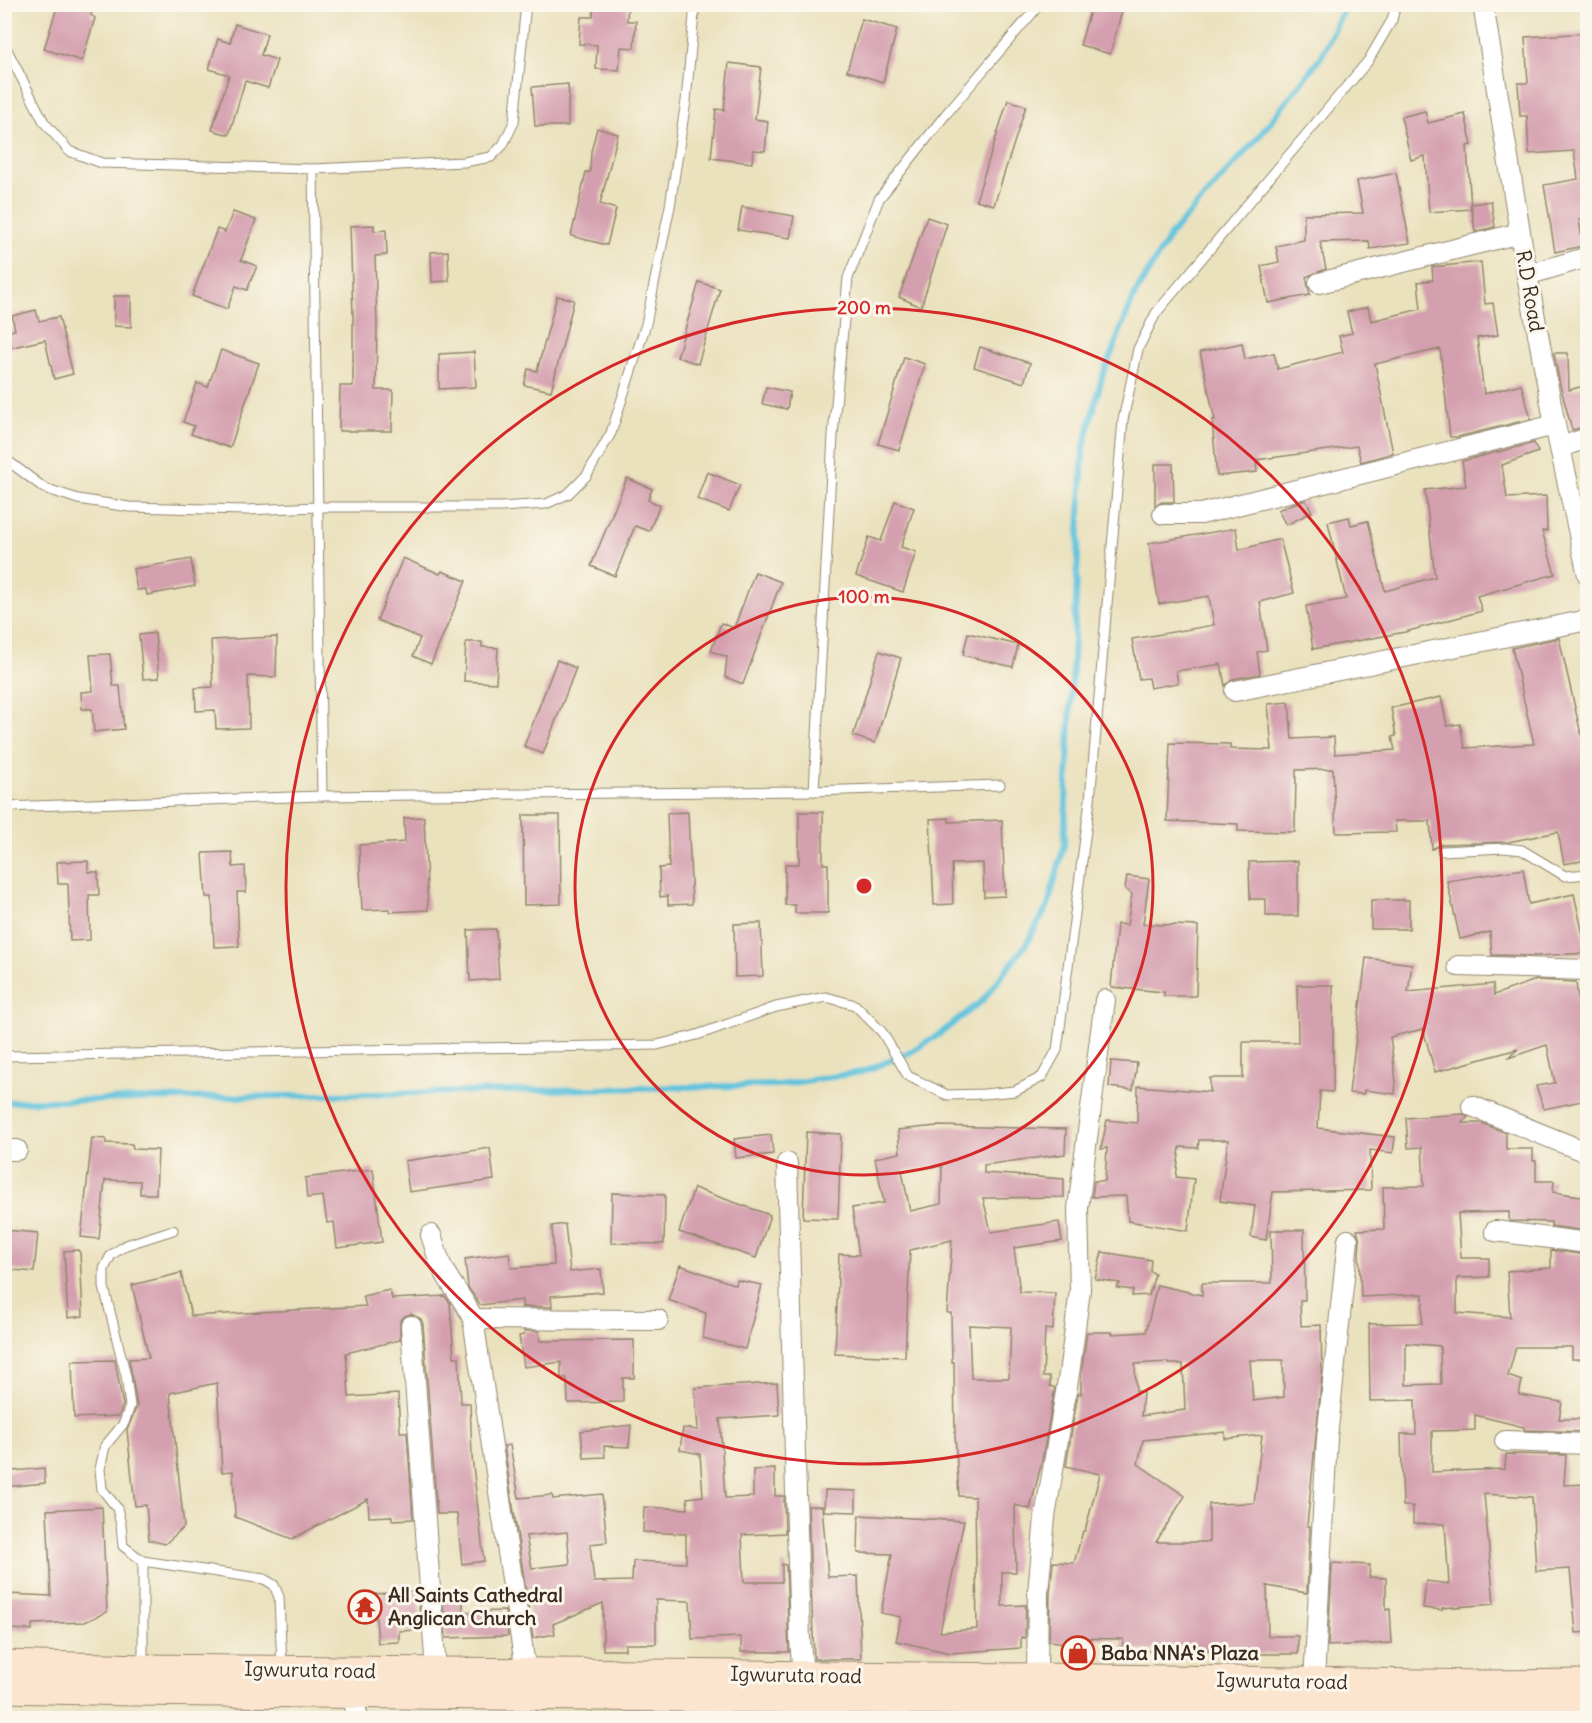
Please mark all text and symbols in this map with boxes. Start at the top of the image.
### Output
street label: R.D Road [1511,248,1550,334]
text: 200 m [837,296,891,319]
text: 100 m [839,585,890,608]
centre of rings [854,876,874,896]
place label: All Saints Cathedral Anglican Church [388,1582,563,1630]
temple icon: All Saints Cathedral Anglican Church [347,1589,383,1625]
shop icon: Baba NNA's Plaza [1060,1635,1096,1671]
place label: Baba NNA's Plaza [1101,1640,1259,1665]
street label: Igwuruta road [244,1656,376,1683]
street label: Igwuruta road [730,1661,862,1688]
street label: Igwuruta road [1216,1667,1348,1694]

